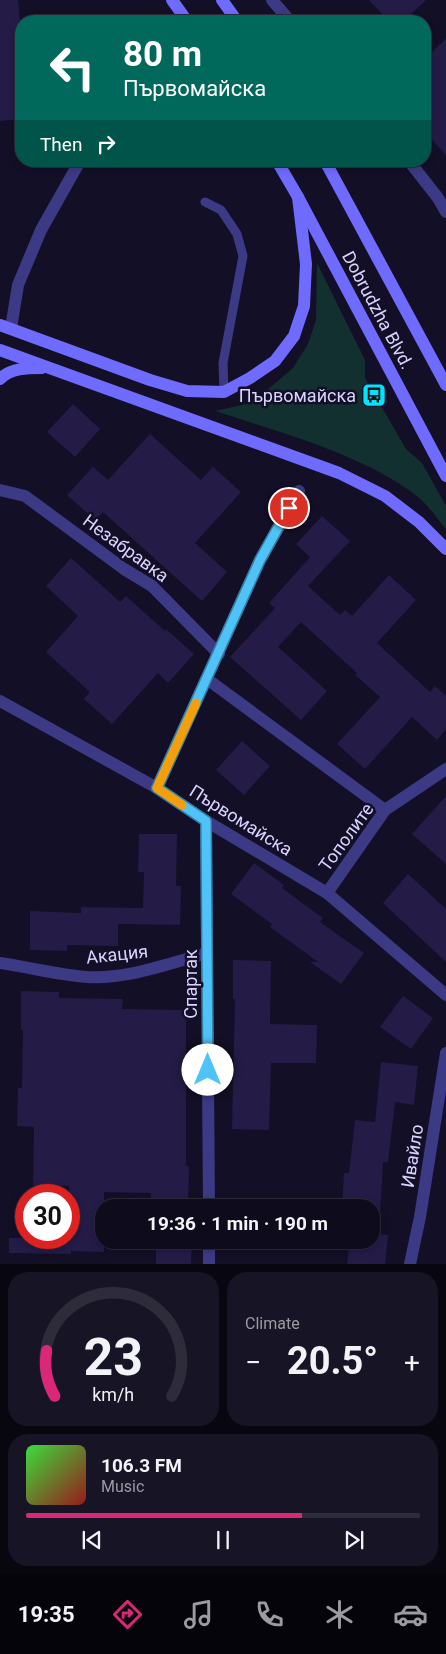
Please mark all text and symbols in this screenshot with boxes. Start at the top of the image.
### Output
text: 80 m [123,34,202,75]
icon: left [40,35,105,100]
text: Първомайска [123,76,266,101]
icon: right [92,130,120,158]
text: Then [40,133,82,156]
street label: Dobrudzha Blvd. [338,247,418,373]
bus stop icon: Първомайска [361,382,387,408]
place label: Първомайска [239,385,356,406]
pin [268,487,310,529]
icon: arrive [275,494,303,522]
street label: Незабравка [79,510,173,586]
street label: Първомайска [186,780,296,860]
street label: Тополите [314,799,378,875]
street label: Акация [85,940,149,968]
street label: Спартак [180,949,201,1019]
position arrow [181,1043,233,1095]
street label: Ивайло [397,1123,427,1189]
speed limit sign: 30 [15,1184,80,1249]
text: 19:36 · 1 min · 190 m [147,1212,328,1235]
text: Climate [245,1314,300,1333]
text: 23 [84,1327,143,1388]
text: 20.5° [287,1339,378,1383]
text: − [245,1346,261,1379]
text: + [404,1346,420,1379]
text: km/h [93,1384,134,1405]
text: 106.3 FM [101,1454,182,1477]
text: Music [101,1477,144,1496]
icon: previous [78,1526,106,1554]
icon: pause [209,1526,237,1554]
icon: next [340,1526,368,1554]
icon: directions [110,1597,145,1632]
icon: music [181,1597,216,1632]
icon: phone [252,1597,287,1632]
icon: climate [322,1597,357,1632]
icon: car [393,1597,428,1632]
text: 19:35 [18,1602,75,1627]

